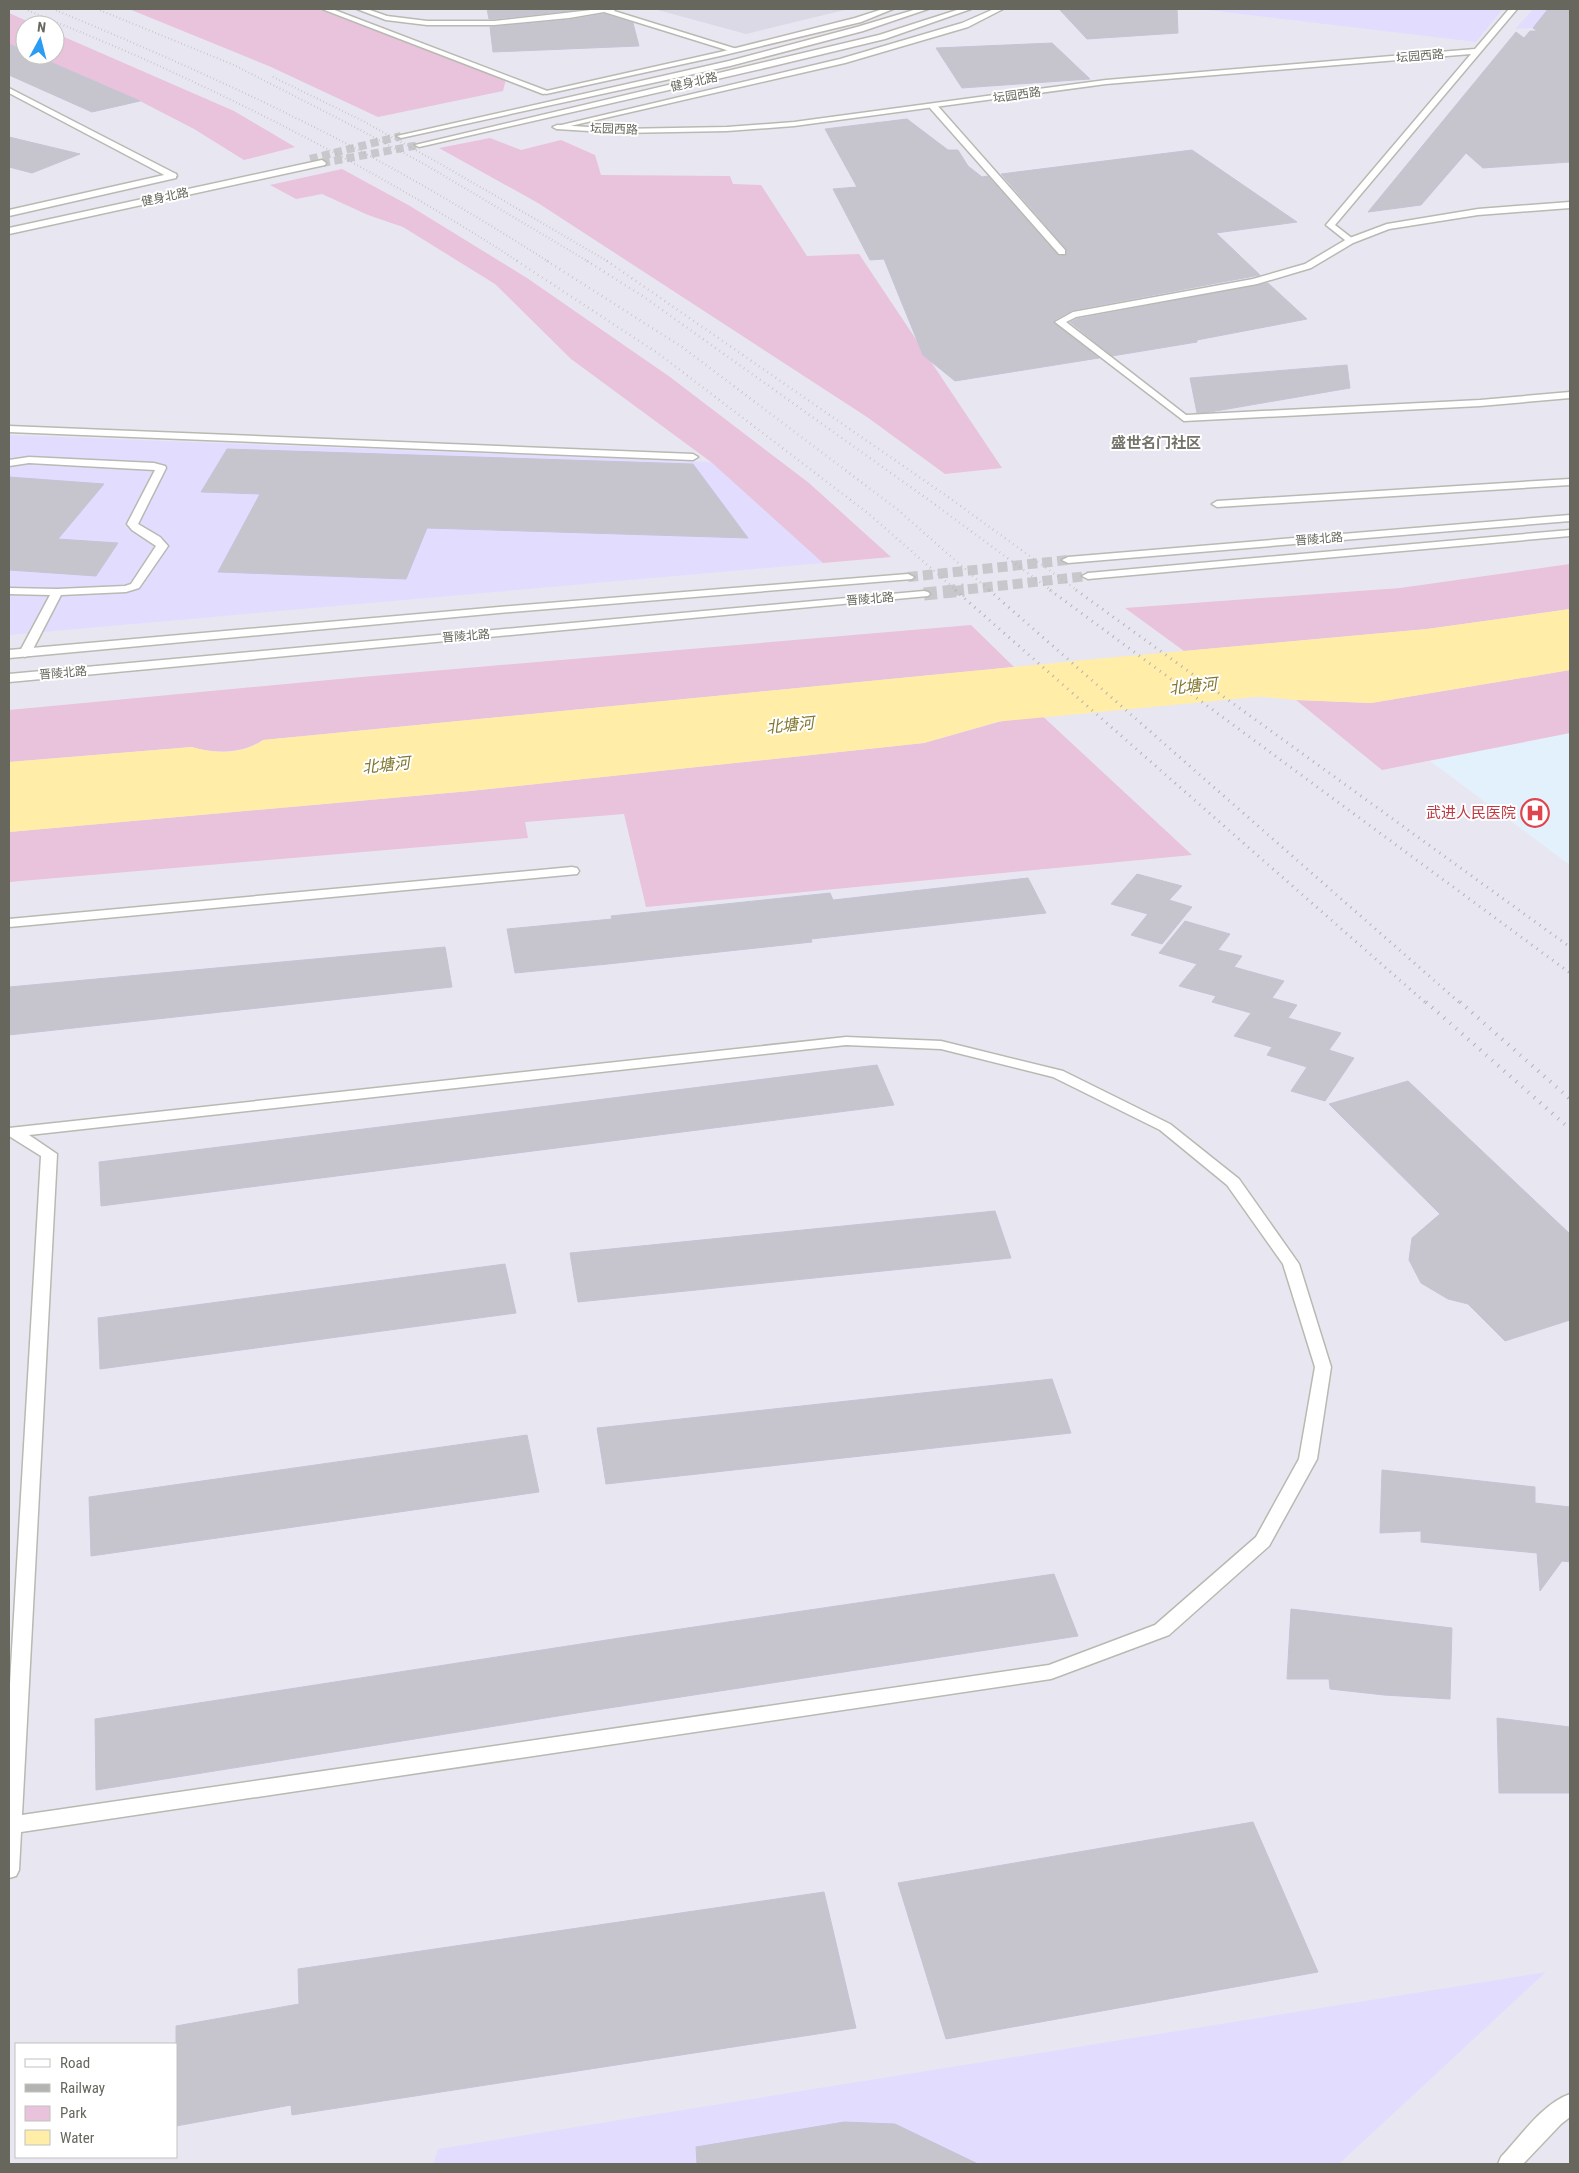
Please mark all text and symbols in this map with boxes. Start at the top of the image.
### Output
north arrow [15,15,65,65]
text: N [36,19,47,36]
street label: 坛园西路 [1395,47,1445,65]
street label: 健身北路 [669,70,719,94]
street label: 坛园西路 [992,85,1042,105]
street label: 坛园西路 [590,121,638,137]
street label: 健身北路 [140,185,190,209]
district label: 盛世名门社区 [1111,434,1201,452]
street label: 晋陵北路 [1294,530,1344,548]
street label: 晋陵北路 [845,590,895,608]
street label: 晋陵北路 [441,627,491,645]
street label: 晋陵北路 [38,664,88,682]
water label: 北塘河 [1168,674,1221,698]
water label: 北塘河 [765,713,818,737]
water label: 北塘河 [361,753,414,777]
hospital icon: 武进人民医院 [1520,798,1550,828]
place label: 武进人民医院 [1426,804,1516,822]
legend [15,2043,178,2158]
text: Road [60,2054,90,2072]
text: Railway [60,2079,105,2097]
text: Park [60,2104,87,2122]
text: Water [60,2129,95,2147]

